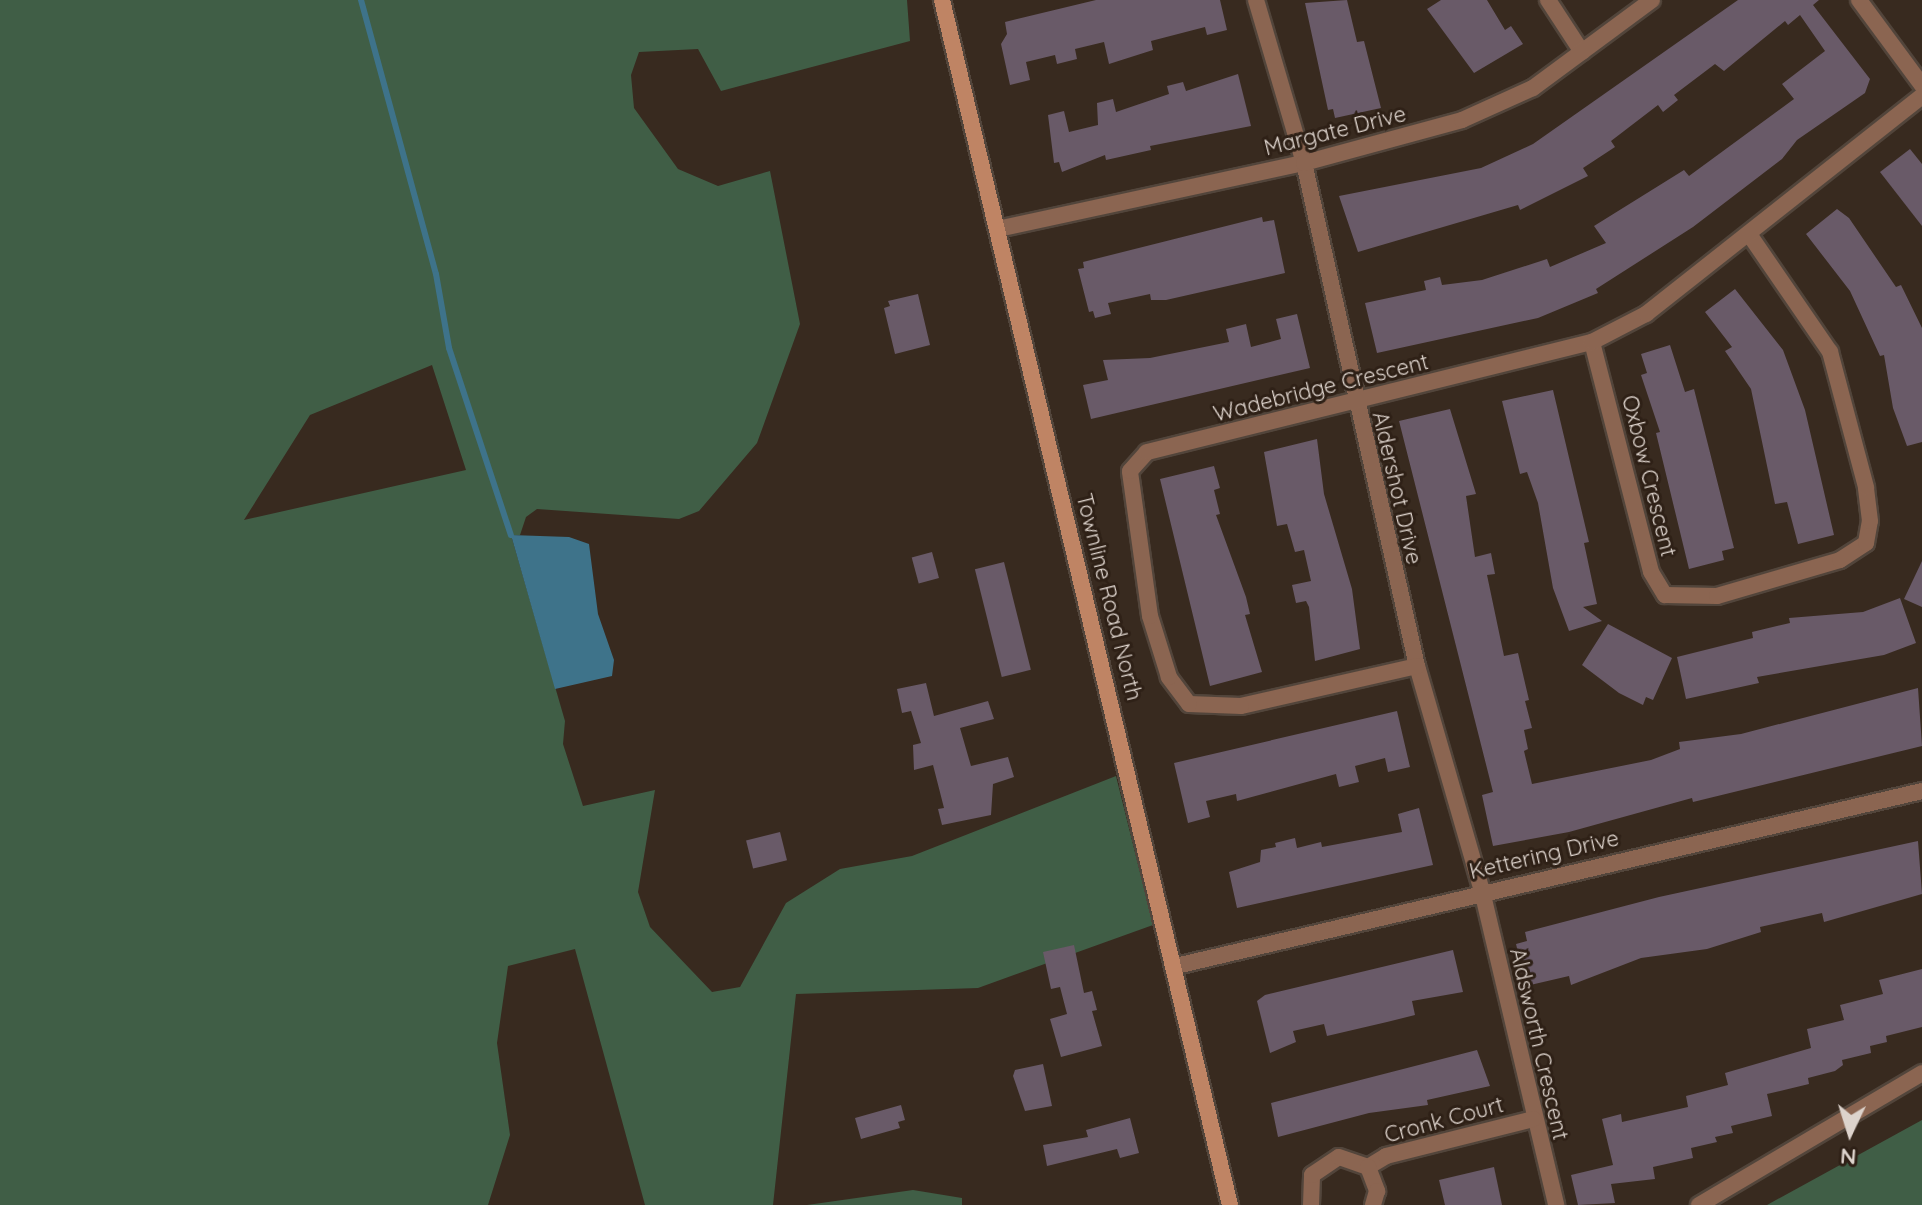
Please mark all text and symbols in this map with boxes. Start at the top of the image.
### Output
street label: Margate Drive [1261,101,1409,161]
street label: Wadebridge Crescent [1211,348,1431,428]
street label: Oxbow Crescent [1616,392,1682,560]
street label: Aldershot Drive [1367,409,1427,567]
street label: Townline Road North [1070,491,1148,703]
street label: Kettering Drive [1467,825,1621,885]
street label: Aldsworth Crescent [1504,946,1574,1142]
street label: Cronk Court [1382,1091,1506,1149]
north arrow [1810,1093,1890,1173]
text: N [1839,1142,1857,1171]

